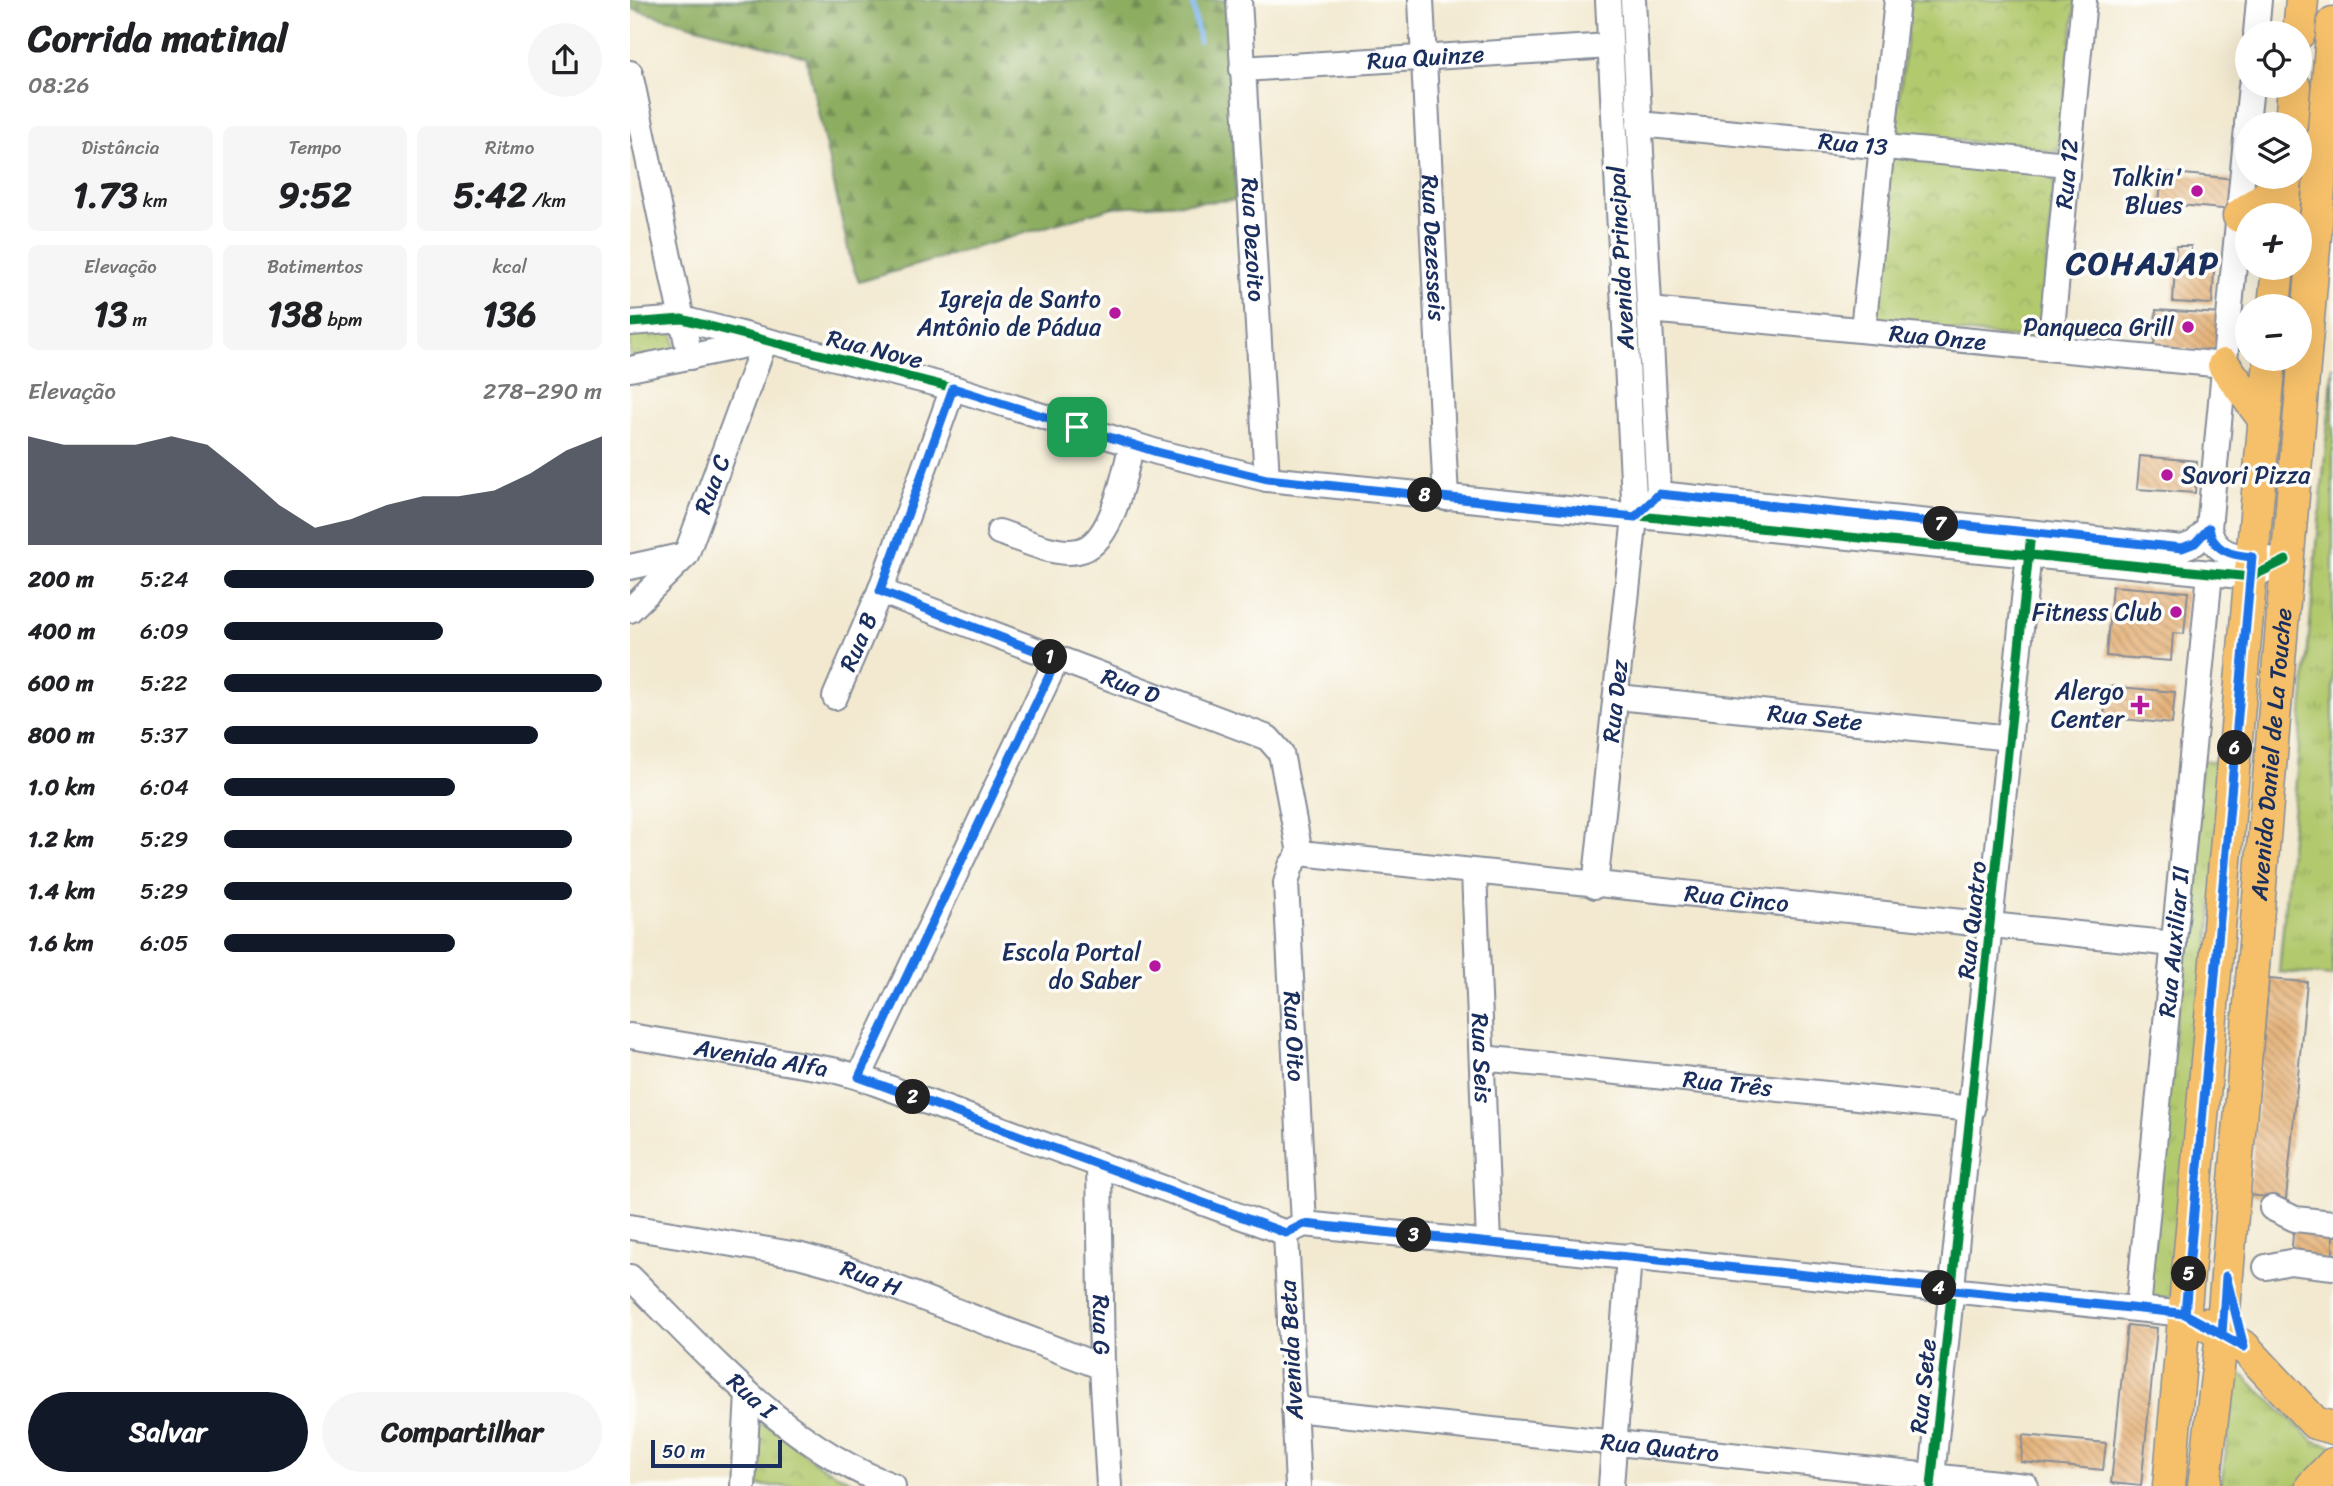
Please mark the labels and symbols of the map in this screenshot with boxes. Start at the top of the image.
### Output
street label: Rua Quinze [1366,33,1486,82]
street label: Rua 13 [1817,120,1889,168]
street label: Rua 12 [2043,137,2091,211]
place label: Talkin' Blues [2112,156,2183,226]
street label: Avenida Principal [1595,164,1647,352]
street label: Rua Dezesseis [1409,174,1458,323]
street label: Rua Dezoito [1228,176,1278,303]
marker: Talkin' Blues [2189,183,2205,199]
district label: COHAJAP [2065,235,2220,292]
place label: Igreja de Santo Antônio de Pádua [916,278,1102,348]
marker: Igreja de Santo Antônio de Pádua [1107,305,1123,321]
place label: Panqueca Grill [2023,306,2175,348]
street label: Rua Onze [1887,312,1989,363]
street label: Rua Nove [822,317,928,381]
marker: Panqueca Grill [2180,319,2196,335]
pin [1047,397,1107,457]
street label: Rua C [682,448,742,520]
place label: Savori Pizza [2181,454,2311,496]
marker: Savori Pizza [2159,467,2175,483]
pin: 8 [1408,477,1442,512]
pin: 7 [1924,506,1958,542]
place label: Fitness Club [2032,591,2162,633]
marker: Fitness Club [2168,604,2184,620]
street label: Rua B [827,605,890,678]
street label: Avenida Daniel de La Touche [2238,606,2304,903]
pin: 1 [1032,640,1068,674]
street label: Rua D [1095,656,1167,716]
street label: Rua Dez [1590,657,1640,745]
place label: Alergo Center [2051,670,2125,740]
street label: Rua Sete [1765,692,1864,743]
marker: Alergo Center [2130,695,2150,715]
pin: 6 [2218,730,2252,766]
street label: Rua Quatro [1945,859,1999,981]
street label: Rua Auxiliar II [2146,864,2202,1019]
street label: Rua Cinco [1682,872,1791,925]
place label: Escola Portal do Saber [1002,931,1142,1001]
marker: Escola Portal do Saber [1147,958,1163,974]
street label: Rua Oito [1271,990,1317,1083]
street label: Rua Seis [1459,1012,1504,1105]
street label: Avenida Alfa [690,1026,831,1090]
street label: Rua Três [1681,1058,1774,1109]
pin: 2 [896,1080,930,1114]
pin: 3 [1396,1218,1432,1252]
street label: Rua H [834,1247,908,1309]
pin: 5 [2172,1256,2206,1292]
pin: 4 [1922,1270,1956,1306]
street label: Avenida Beta [1266,1278,1316,1422]
street label: Rua G [1080,1294,1123,1356]
street label: Rua Sete [1897,1336,1949,1436]
street label: Rua I [717,1362,787,1431]
street label: Rua Quatro [1599,1420,1721,1475]
scale bar [651,1437,782,1469]

